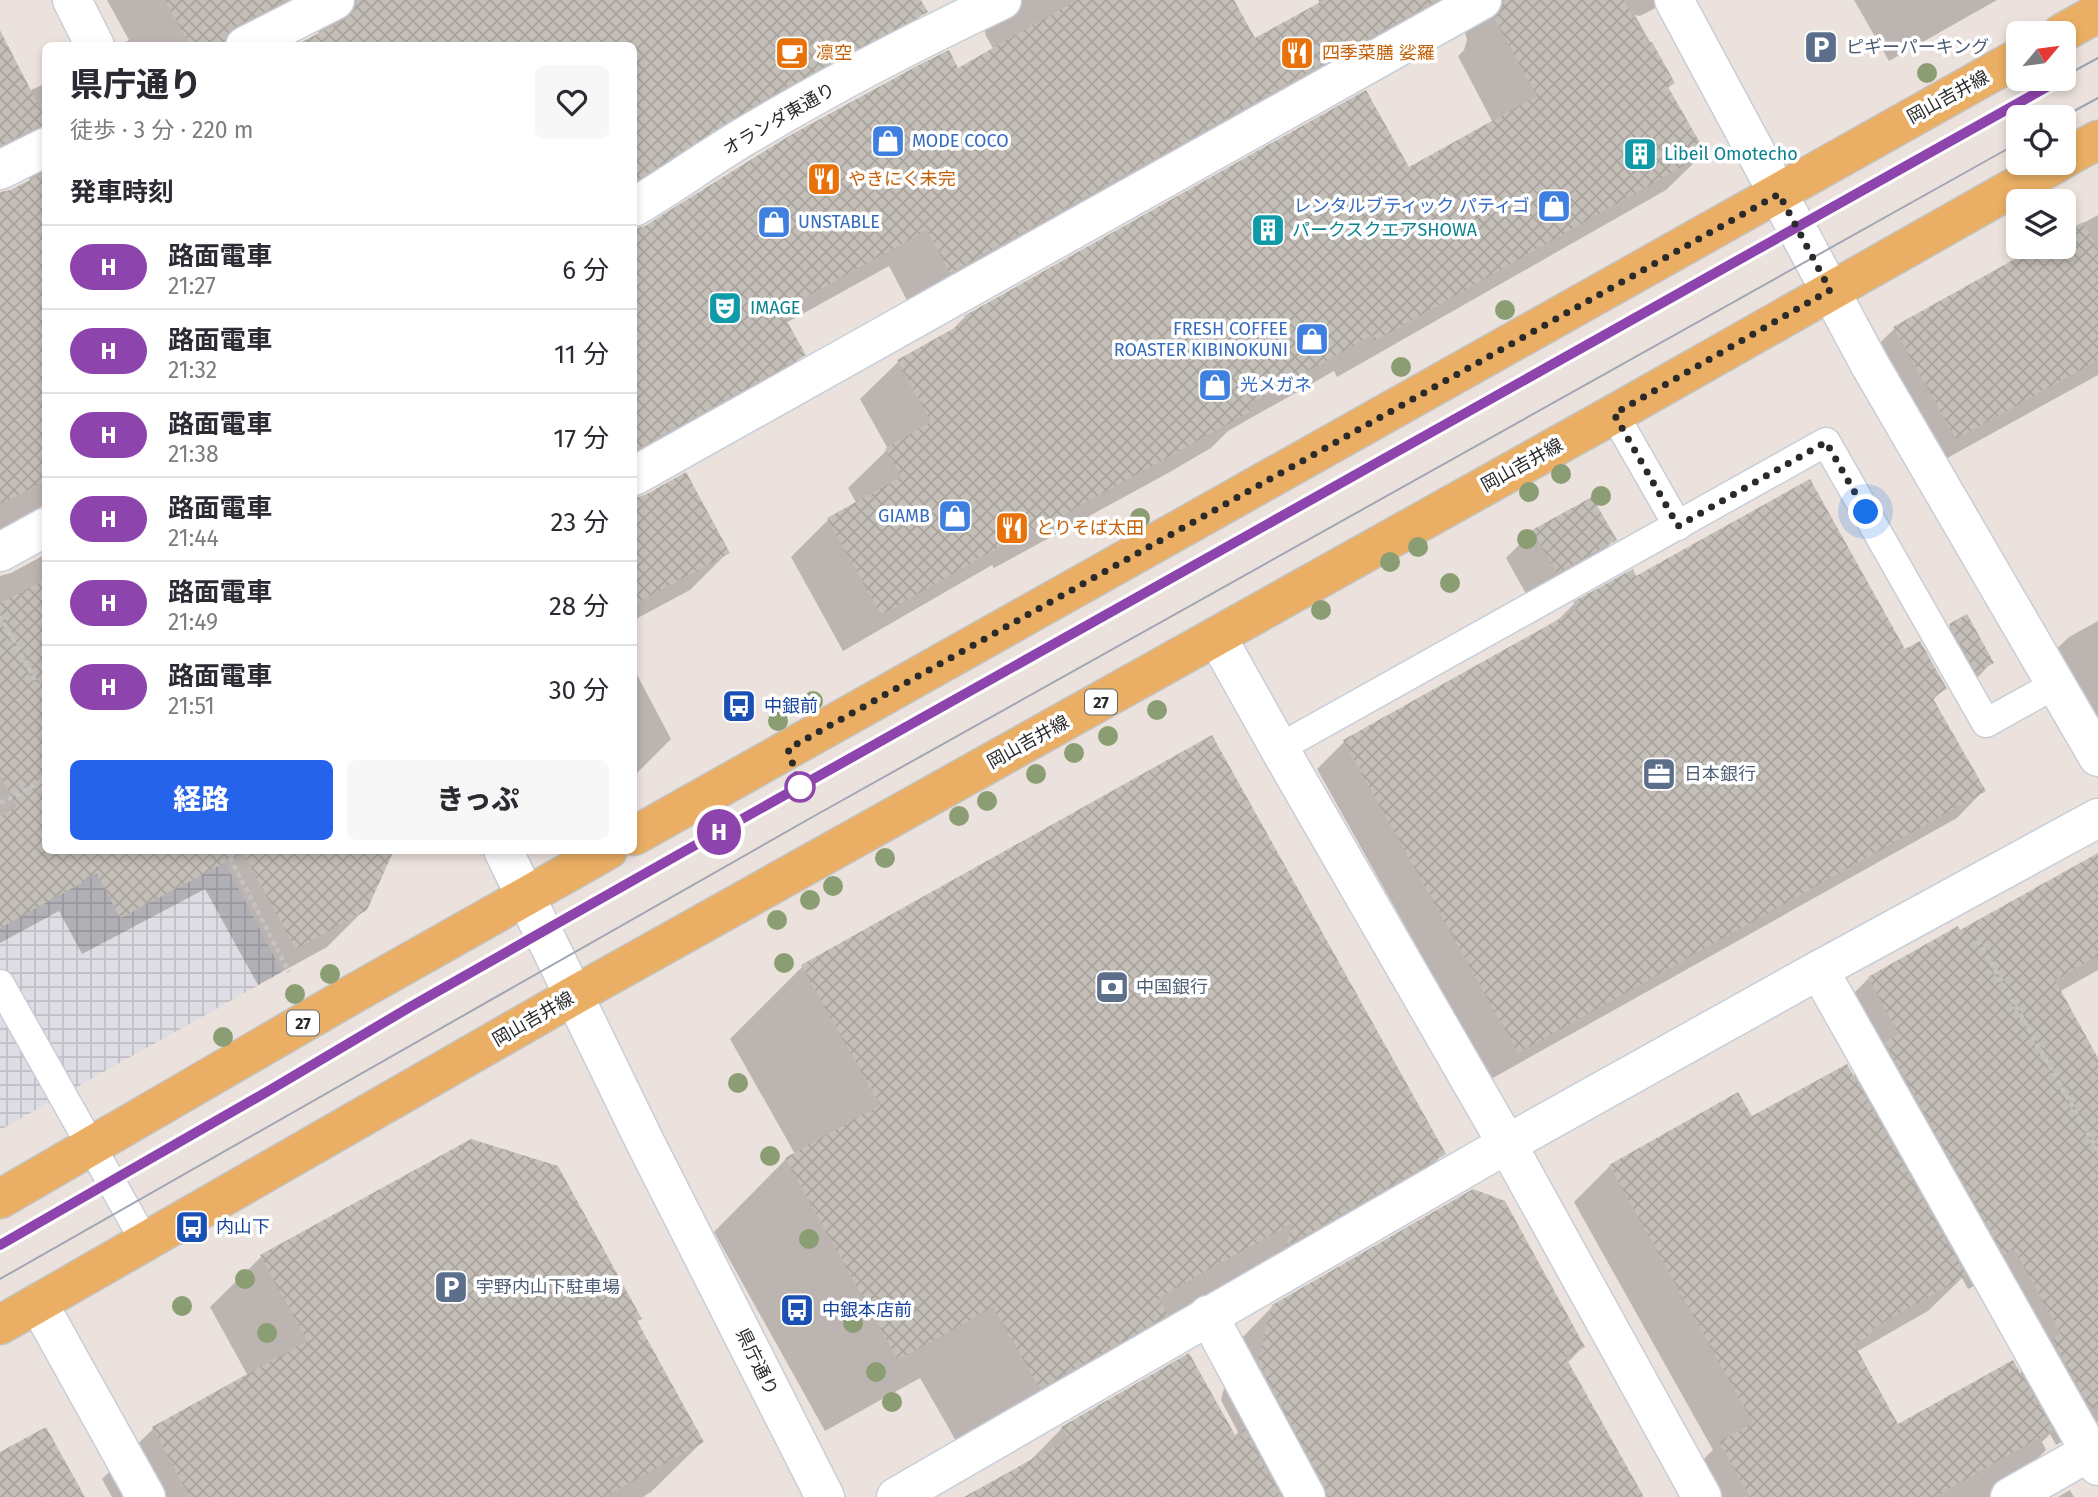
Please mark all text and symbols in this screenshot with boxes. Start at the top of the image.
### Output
north arrow [2006,21,2076,91]
map controls [2006,21,2076,259]
parking icon: ピギーパーキング [1802,28,1840,66]
cafe icon: 凛空 [773,34,811,72]
restaurant icon: 四季菜膳 娑羅 [1278,34,1316,72]
place label: ピギーパーキング [1846,36,1989,58]
place label: 凛空 [816,42,852,64]
place label: 四季菜膳 娑羅 [1322,42,1435,64]
text: 県庁通り [70,65,202,105]
button: heart [535,65,609,139]
street label: 岡山吉井線 [1903,66,1993,128]
street label: オランダ東通り [719,78,839,160]
button: locate [2006,105,2076,175]
text: 徒歩 · 3 分 · 220 m [70,116,253,144]
shop icon: MODE COCO [869,122,907,160]
place label: MODE COCO [912,130,1009,152]
building icon: Libeil Omotecho [1621,135,1659,173]
place label: Libeil Omotecho [1664,143,1798,165]
restaurant icon: やきにく未完 [805,160,843,198]
place label: やきにく未完 [848,168,956,190]
text: 発車時刻 [70,177,174,208]
shop icon: レンタルブティック パティゴ [1535,187,1573,225]
button: layers [2006,189,2076,259]
place label: レンタルブティック パティゴ [1293,195,1530,217]
shop icon: UNSTABLE [755,203,793,241]
place label: UNSTABLE [798,211,880,233]
building icon: パークスクエアSHOWA [1249,211,1287,249]
place label: パークスクエアSHOWA [1292,219,1478,241]
text: 路面電車 [168,241,272,272]
text: H [101,253,116,281]
text: 6 分 [562,255,609,286]
text: 21:27 [168,272,216,300]
theatre icon: IMAGE [706,289,744,327]
place label: IMAGE [750,297,800,319]
place label: FRESH COFFEE ROASTER KIBINOKUNI [1114,318,1288,361]
shop icon: FRESH COFFEE ROASTER KIBINOKUNI [1293,320,1331,358]
text: 路面電車 [168,325,272,356]
text: H [101,337,116,365]
text: 11 分 [554,339,609,370]
text: 21:32 [168,356,217,384]
shop icon: 光メガネ [1196,366,1234,404]
place label: 光メガネ [1240,374,1312,396]
text: 路面電車 [168,409,272,440]
text: H [101,421,116,449]
text: 17 分 [553,423,609,454]
street label: 岡山吉井線 [1477,434,1567,496]
text: 21:38 [168,440,219,468]
text: 路面電車 [168,493,272,524]
your location [1848,494,1883,529]
shop icon: GIAMB [936,497,974,535]
text: H [101,505,116,533]
place label: GIAMB [878,505,930,527]
text: 23 分 [550,507,609,538]
restaurant icon: とりそば太田 [993,509,1031,547]
place label: とりそば太田 [1036,517,1144,539]
text: 21:44 [168,524,219,552]
text: 路面電車 [168,577,272,608]
text: H [101,589,116,617]
text: 28 分 [549,591,609,622]
text: 21:49 [168,608,218,636]
text: 路面電車 [168,661,272,692]
text: H [101,673,116,701]
text: 30 分 [549,675,609,706]
bus stop icon: 中銀前 [720,687,758,725]
road number: 27 [1085,690,1117,715]
text: 21:51 [168,692,215,720]
place label: 中銀前 [764,695,818,717]
street label: 岡山吉井線 [983,711,1073,773]
office icon: 日本銀行 [1640,755,1678,793]
button: 経路 [70,760,333,840]
button: きっぷ [347,760,609,840]
place label: 日本銀行 [1684,763,1756,785]
unlabelled marker [785,772,815,802]
line badge: H [696,809,742,855]
text: H [711,818,727,846]
bank icon: 中国銀行 [1093,968,1131,1006]
place label: 中国銀行 [1136,976,1208,998]
street label: 岡山吉井線 [489,987,577,1051]
road number: 27 [287,1010,319,1036]
bus stop icon: 内山下 [173,1208,211,1246]
place label: 内山下 [216,1216,270,1238]
parking icon: 宇野内山下駐車場 [432,1268,470,1306]
place label: 宇野内山下駐車場 [476,1276,620,1298]
bus stop icon: 中銀本店前 [778,1291,816,1329]
place label: 中銀本店前 [822,1299,912,1321]
street label: 県庁通り [731,1325,783,1399]

